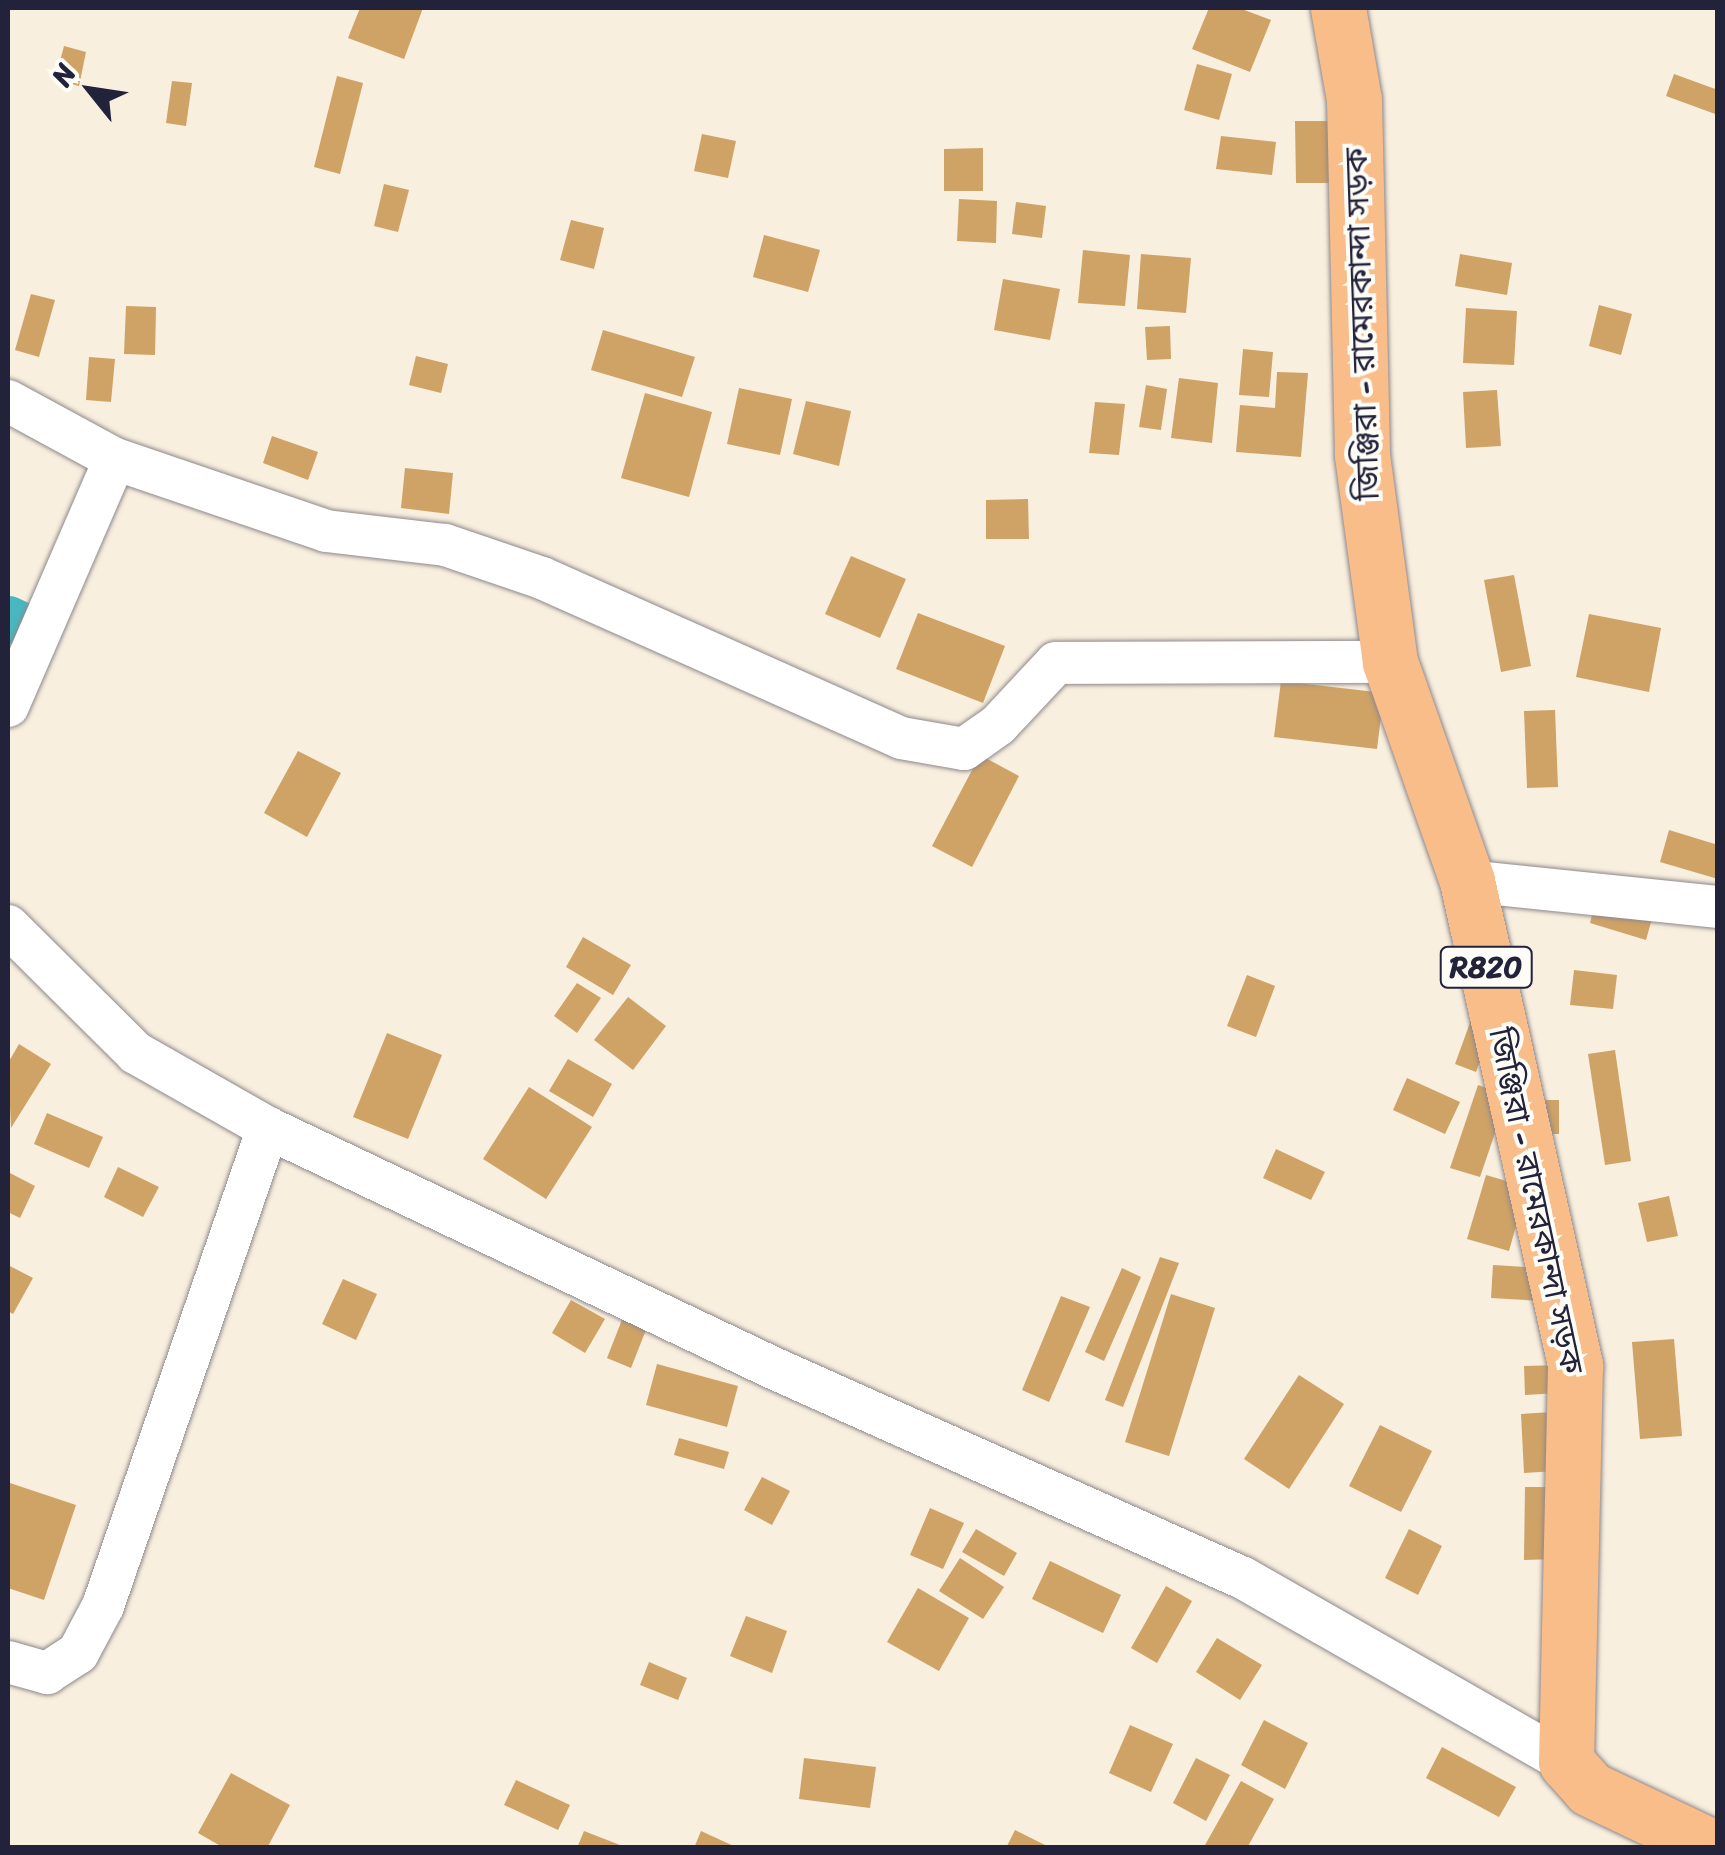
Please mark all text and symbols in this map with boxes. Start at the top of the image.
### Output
north arrow [40,40,140,140]
text: N [38,54,90,95]
street label: জিঞ্জিরা - রামেরকান্দা সড়ক [1338,147,1388,501]
road number: R820 [1438,942,1534,992]
street label: জিঞ্জিরা - রামেরকান্দা সড়ক [1480,1024,1590,1378]

